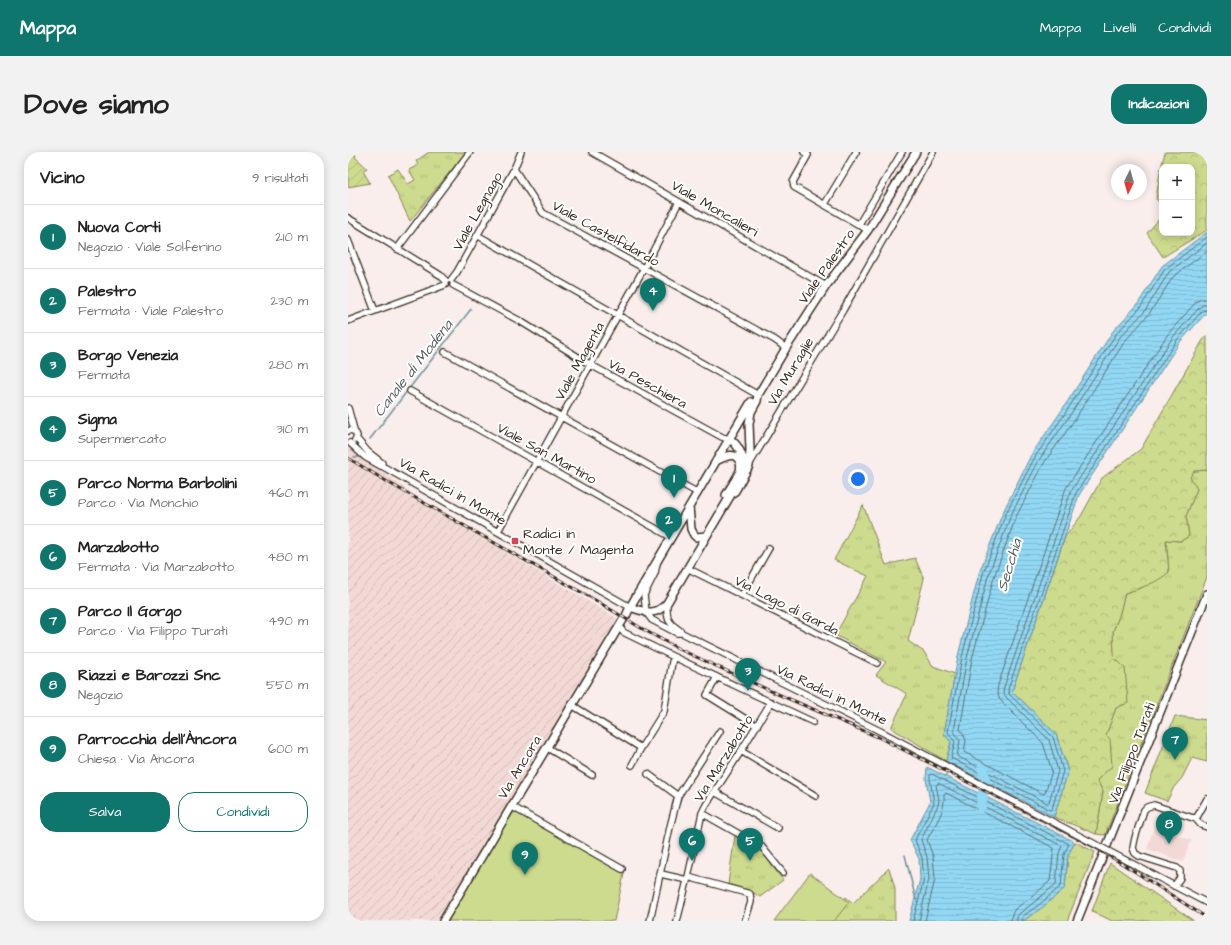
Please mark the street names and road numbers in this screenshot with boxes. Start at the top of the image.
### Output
street label: Viale Legnago [448,168,508,254]
street label: Viale Moncalieri [667,176,762,242]
street label: Viale Castelfidardo [548,196,663,272]
street label: Viale Palestro [794,225,860,308]
street label: Viale Magenta [550,319,610,404]
street label: Via Muraglie [763,333,819,409]
street label: Via Peschiera [604,354,691,414]
street label: Viale San Martino [493,418,600,490]
street label: Via Radici in Monte [395,453,510,531]
street label: Via Lago di Garda [731,571,842,641]
street label: Via Radici in Monte [773,659,891,731]
street label: Via Filippo Turati [1103,700,1160,807]
street label: Via Marzabotto [689,711,759,806]
street label: Via Ancora [493,732,547,803]

